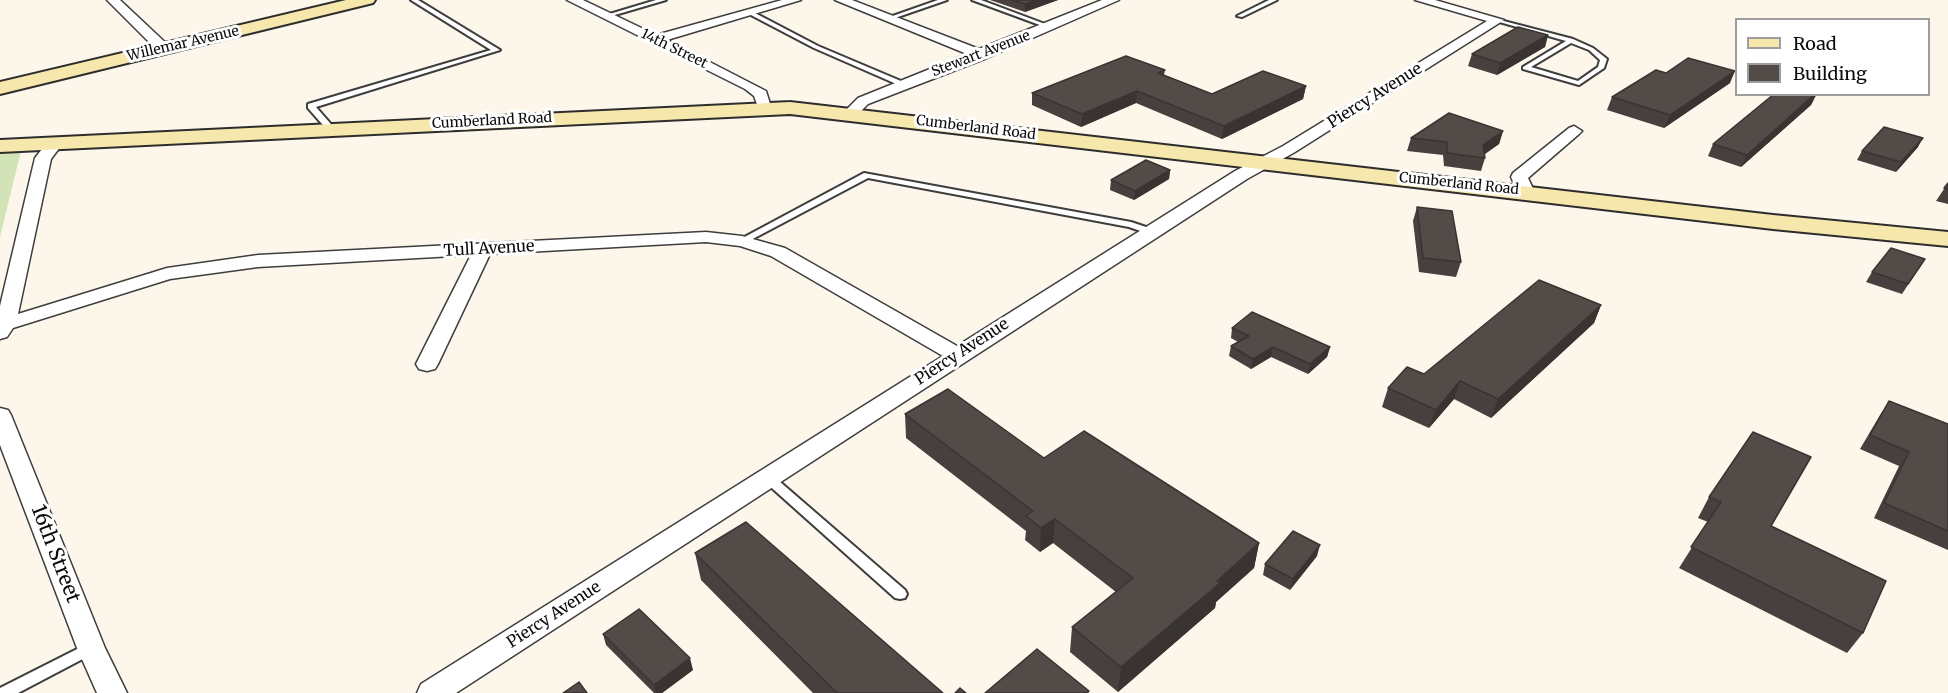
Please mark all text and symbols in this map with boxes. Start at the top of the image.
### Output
legend [1735,18,1930,96]
street label: Willemar Avenue [125,23,241,65]
street label: 14th Street [638,26,710,72]
street label: Stewart Avenue [929,27,1033,81]
text: Road [1793,32,1837,55]
street label: Piercy Avenue [1324,59,1426,133]
text: Building [1793,62,1867,85]
street label: Cumberland Road [431,109,553,133]
street label: Cumberland Road [915,112,1037,144]
street label: Cumberland Road [1398,169,1520,199]
street label: Tull Avenue [443,237,535,261]
street label: Piercy Avenue [912,315,1012,389]
street label: 16th Street [25,502,85,606]
street label: Piercy Avenue [504,578,604,652]

